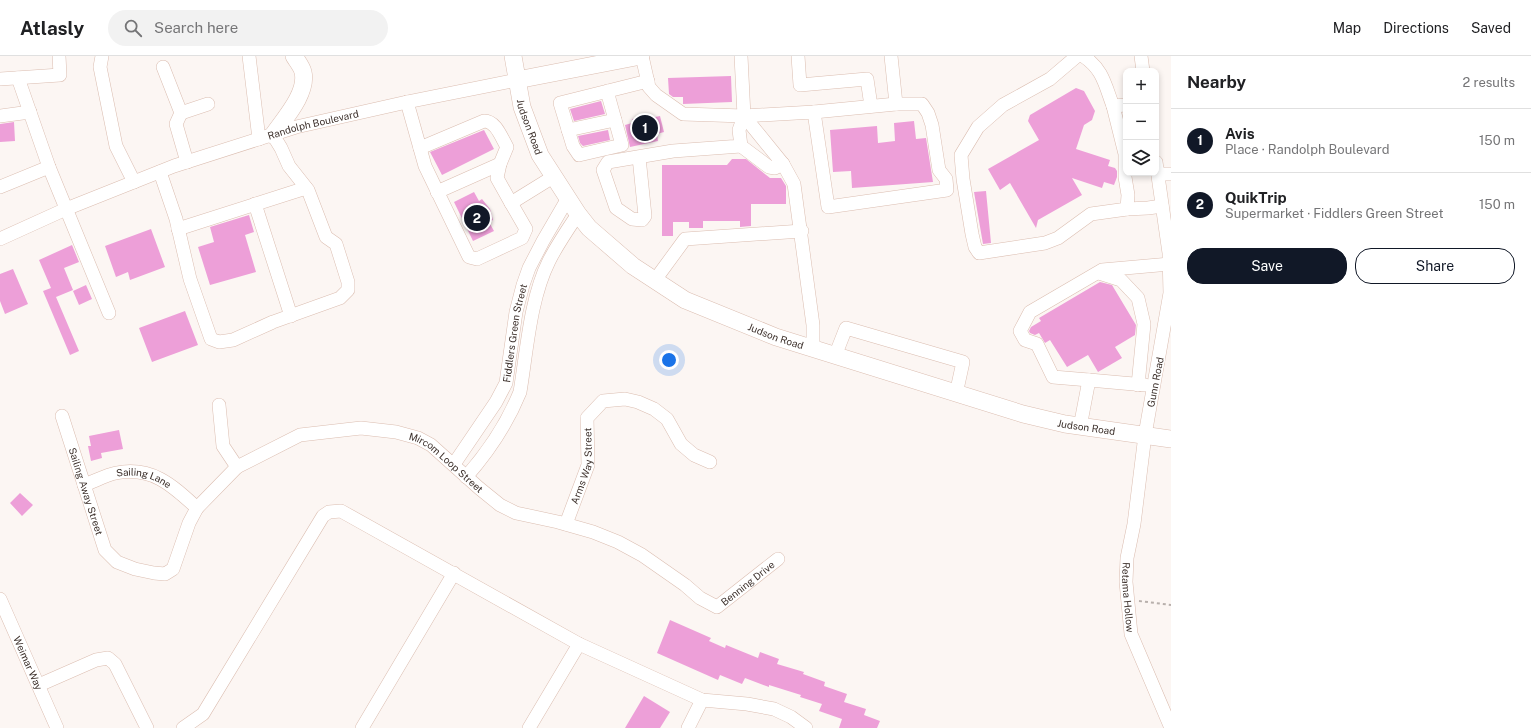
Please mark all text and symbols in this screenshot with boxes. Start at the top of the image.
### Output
search box [108,10,388,46]
text: Atlasly [20,17,84,39]
icon: search [122,17,144,39]
text: Search here [154,19,238,36]
text: Map [1333,20,1361,36]
text: Directions [1383,20,1449,36]
text: Saved [1471,20,1511,36]
map controls [1123,68,1159,176]
button: + [1123,68,1159,104]
text: Nearby [1187,72,1246,92]
text: 2 results [1463,75,1515,90]
street label: Judson Road [515,98,545,156]
button: − [1123,104,1159,140]
street label: Randolph Boulevard [266,107,360,142]
pin: 1 [632,113,658,143]
text: Avis [1225,125,1255,142]
text: 1 [1197,133,1203,148]
text: 150 m [1479,133,1515,148]
button: layers [1123,140,1159,176]
text: Place · Randolph Boulevard [1225,142,1389,157]
text: QuikTrip [1225,189,1287,206]
text: 2 [1196,197,1204,212]
text: 150 m [1479,197,1515,212]
pin: 2 [464,203,490,233]
text: Supermarket · Fiddlers Green Street [1225,206,1443,221]
button: Save [1187,248,1347,284]
button: Share [1355,248,1515,284]
street label: Fiddlers Green Street [500,282,529,383]
street label: Judson Road [746,320,805,351]
your location [659,350,679,370]
street label: Gunn Road [1144,356,1166,408]
street label: Judson Road [1056,416,1116,437]
street label: Arms Way Street [568,428,594,506]
street label: Mircom Loop Street [408,430,486,495]
street label: Sailing Away Street [66,446,106,537]
street label: Sailing Lane [115,466,174,490]
street label: Benning Drive [718,558,777,608]
street label: Retama Hollow [1120,562,1137,633]
street label: Weimar Way [11,634,46,692]

